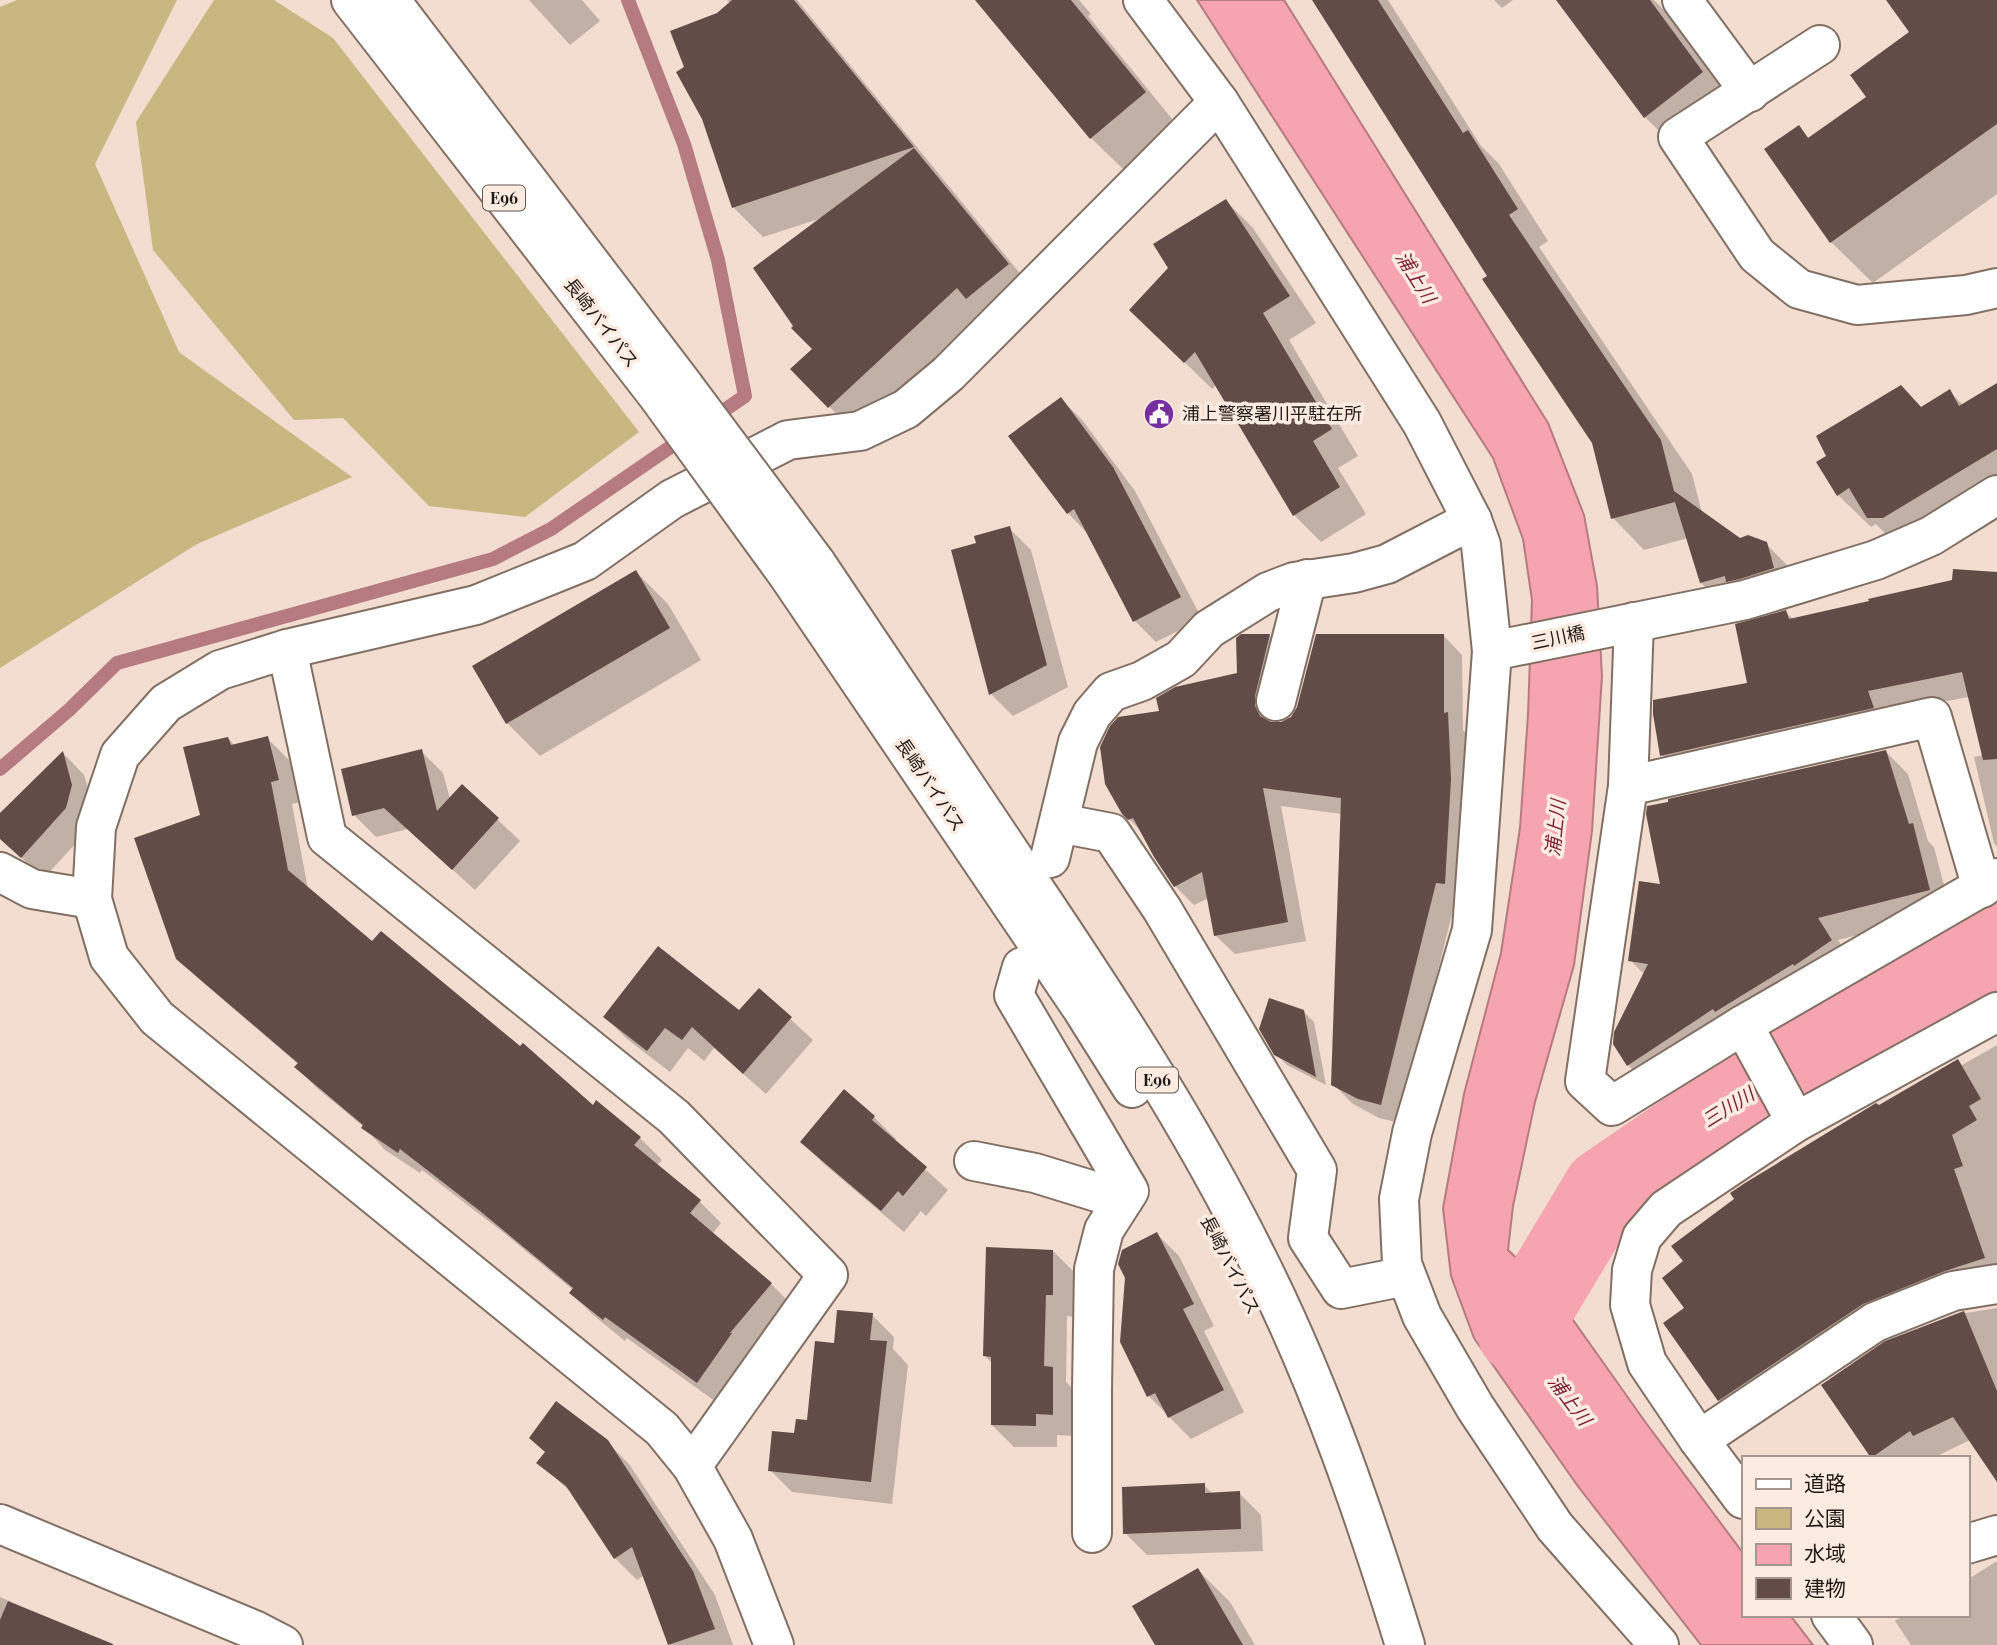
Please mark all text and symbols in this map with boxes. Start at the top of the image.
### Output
road number: E96 [483,186,525,210]
water label: 浦上川 [1391,245,1444,309]
street label: 長崎バイパス [559,273,644,372]
public building icon: 浦上警察署川平駐在所 [1142,397,1176,431]
place label: 浦上警察署川平駐在所 [1182,401,1362,425]
street label: 三川橋 [1529,620,1587,654]
street label: 長崎バイパス [891,733,971,836]
water label: 浦上川 [1538,796,1570,858]
road number: E96 [1136,1068,1178,1092]
water label: 三川川 [1696,1079,1760,1132]
street label: 長崎バイパス [1196,1211,1266,1318]
water label: 浦上川 [1543,1369,1600,1432]
legend [1742,1456,1969,1617]
text: 道路 [1804,1468,1846,1496]
text: 公園 [1804,1503,1846,1531]
text: 水域 [1804,1538,1846,1566]
text: 建物 [1804,1573,1846,1601]

